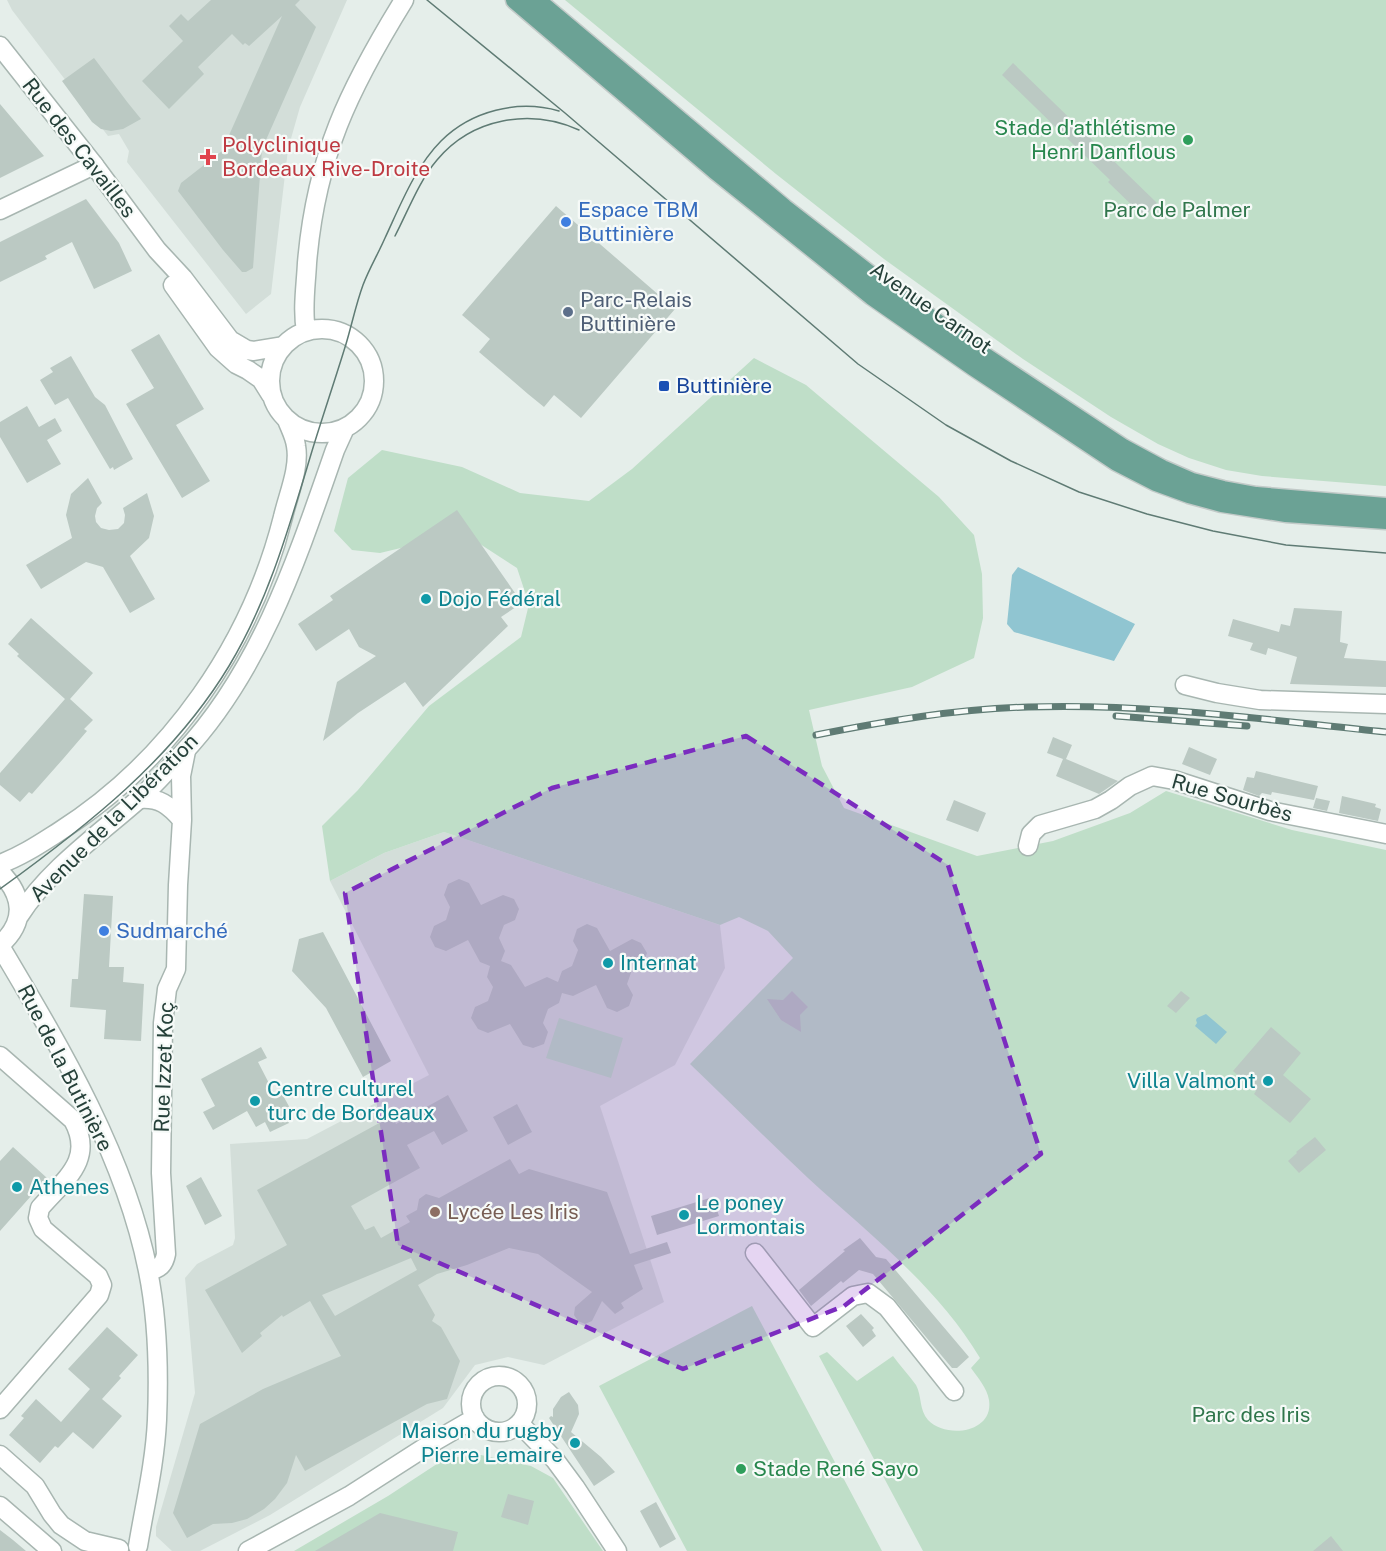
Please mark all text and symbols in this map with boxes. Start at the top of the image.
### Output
street label: Rue des Cavailles [17,73,142,222]
place label: Stade d'athlétisme Henri Danflous [994,115,1176,164]
place label: Polyclinique Bordeaux Rive-Droite [222,132,430,181]
marker: Stade d'athlétisme Henri Danflous [1181,133,1195,147]
marker: Polyclinique Bordeaux Rive-Droite [199,148,217,166]
place label: Espace TBM Buttinière [578,197,699,246]
park label: Parc de Palmer [1103,197,1251,222]
marker: Espace TBM Buttinière [559,215,573,229]
street label: Avenue Carnot [866,256,997,359]
place label: Parc-Relais Buttinière [580,287,692,336]
marker: Parc-Relais Buttinière [561,305,575,319]
place label: Buttinière [676,373,772,398]
marker: Buttinière [657,379,671,393]
place label: Dojo Fédéral [438,586,561,611]
marker: Dojo Fédéral [419,592,433,606]
street label: Avenue de la Libération [24,728,203,907]
street label: Rue Sourbès [1169,768,1295,827]
place label: Sudmarché [116,918,228,943]
marker: Sudmarché [97,924,111,938]
place label: Internat [620,950,697,975]
marker: Internat [601,956,615,970]
street label: Rue de la Butinière [13,980,118,1155]
street label: Rue Izzet Koç [149,1001,178,1133]
place label: Villa Valmont [1127,1068,1256,1093]
marker: Villa Valmont [1261,1074,1275,1088]
place label: Centre culturel turc de Bordeaux [267,1076,435,1125]
marker: Centre culturel turc de Bordeaux [248,1094,262,1108]
place label: Athenes [29,1174,110,1199]
marker: Athenes [10,1180,24,1194]
place label: Le poney Lormontais [696,1190,805,1239]
place label: Lycée Les Iris [447,1199,579,1224]
marker: Lycée Les Iris [428,1205,442,1219]
marker: Le poney Lormontais [677,1208,691,1222]
park label: Parc des Iris [1192,1402,1310,1427]
place label: Maison du rugby Pierre Lemaire [401,1418,563,1467]
marker: Maison du rugby Pierre Lemaire [568,1436,582,1450]
place label: Stade René Sayo [753,1456,919,1481]
marker: Stade René Sayo [734,1462,748,1476]

